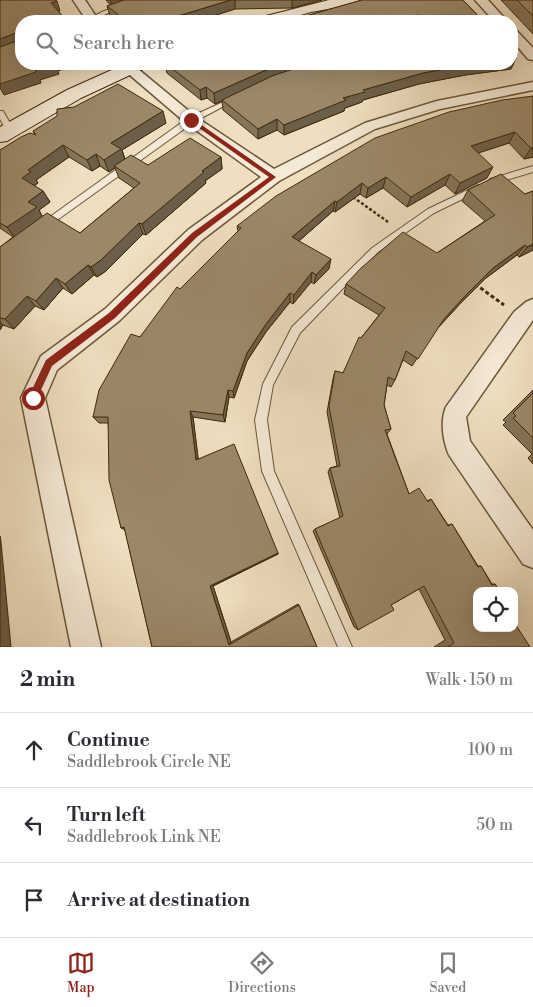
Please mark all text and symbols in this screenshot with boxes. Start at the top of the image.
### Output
search box [15,15,518,70]
icon: search [33,29,61,57]
text: Search here [73,31,174,55]
route end [180,109,203,132]
route start [22,387,45,410]
map controls [473,587,518,632]
button: locate [473,587,518,632]
text: 2 min [20,667,75,693]
text: Walk · 150 m [425,670,513,690]
text: Continue [67,728,150,752]
icon: ahead [20,736,48,764]
text: 100 m [468,740,513,760]
text: Saddlebrook Circle NE [67,752,231,772]
text: Turn left [67,803,146,827]
icon: left [20,811,48,839]
text: 50 m [476,815,513,835]
text: Saddlebrook Link NE [67,827,221,847]
icon: arrive [20,886,48,914]
text: Arrive at destination [67,888,250,912]
tab: Map [67,949,95,997]
tab: Directions [228,949,296,997]
tab: Saved [429,949,466,997]

